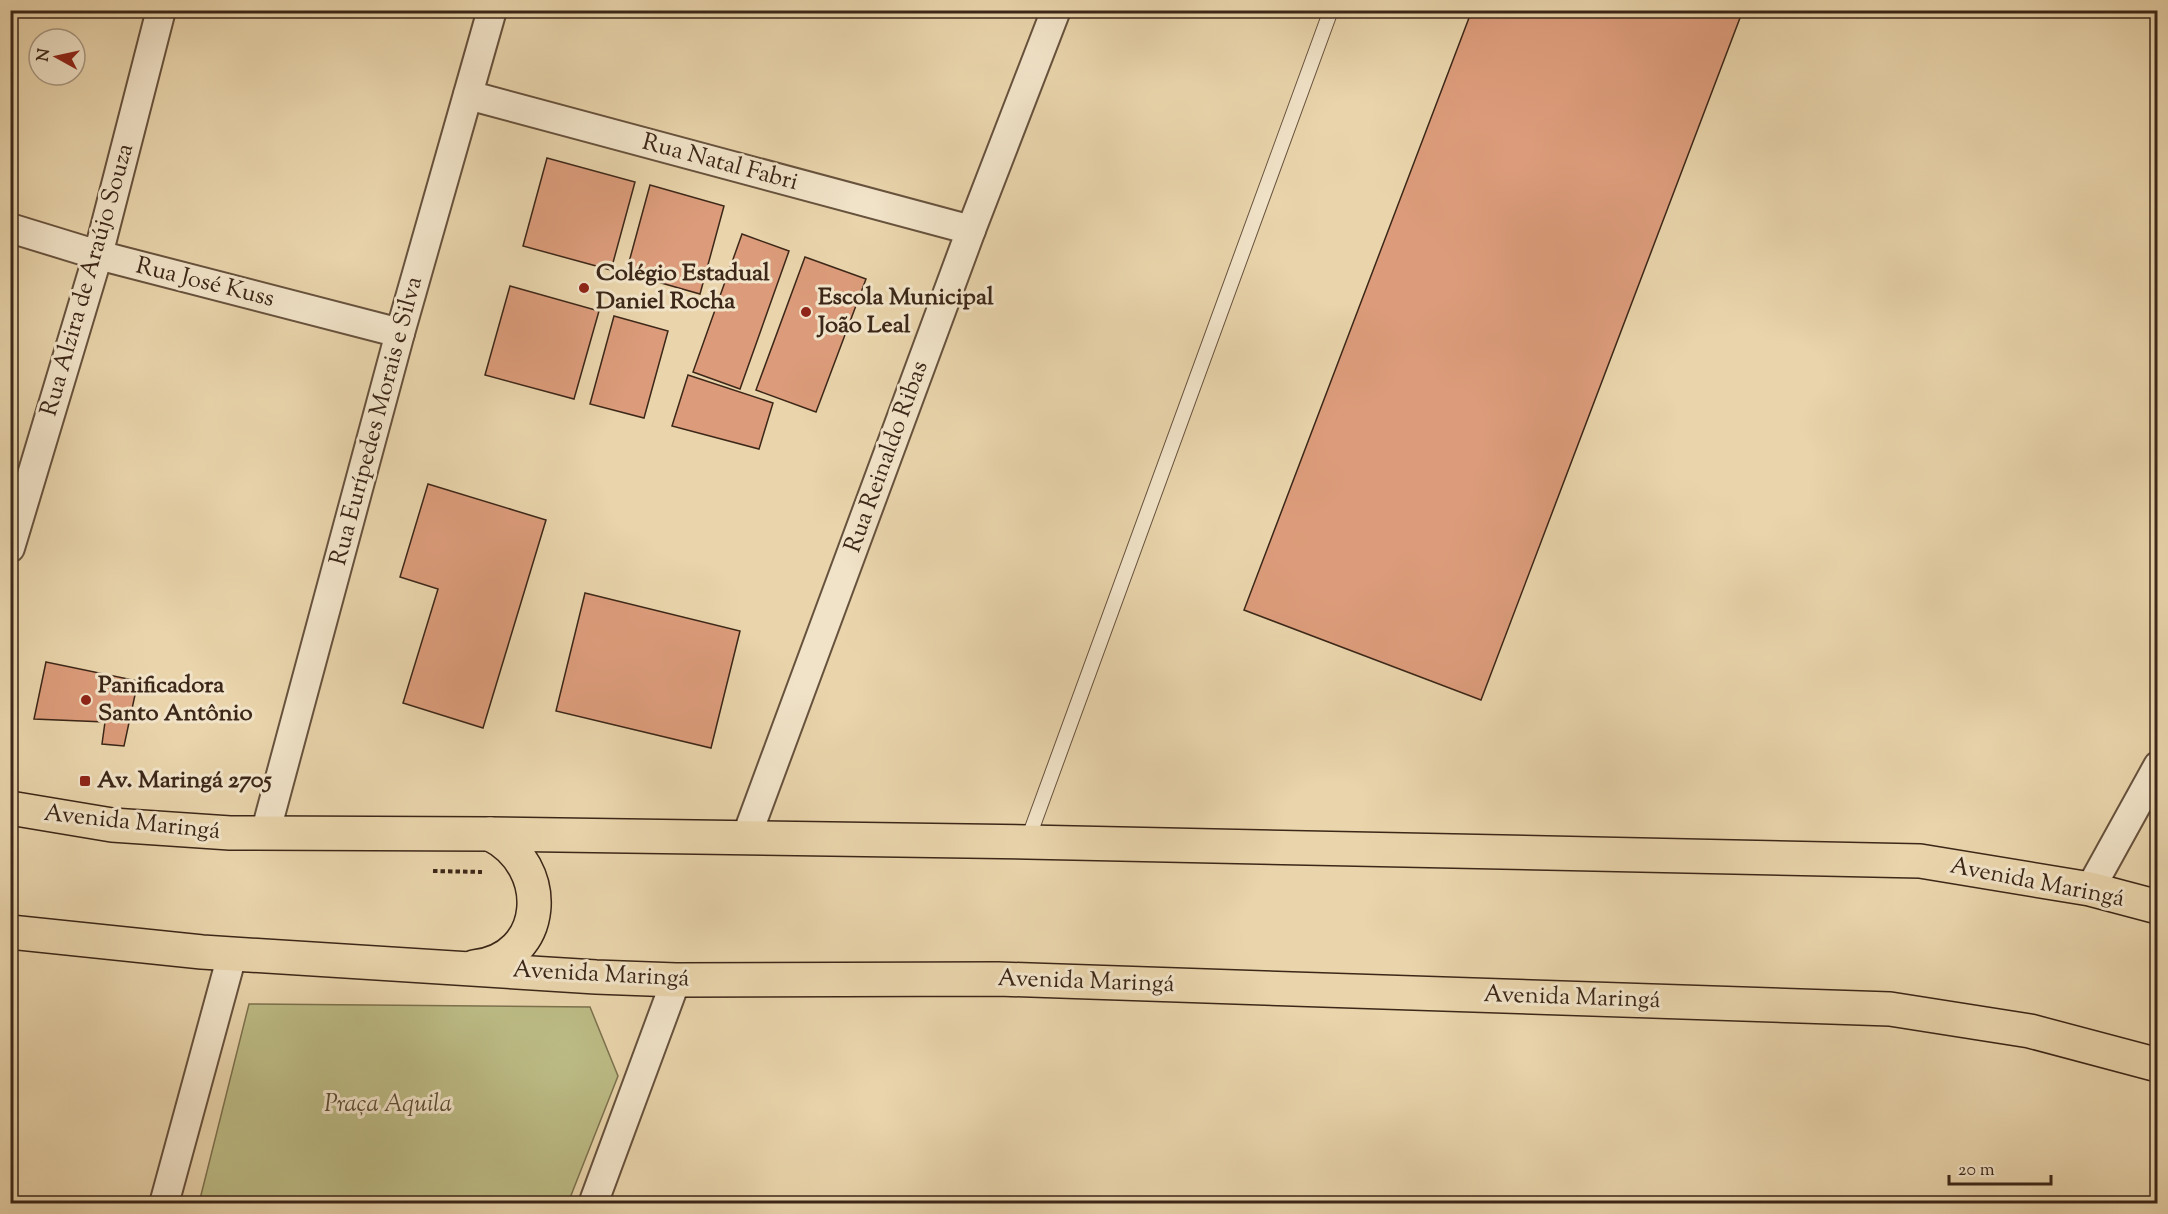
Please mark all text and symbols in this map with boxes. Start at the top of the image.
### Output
north arrow [27,27,87,87]
text: N [32,47,57,63]
street label: Rua Natal Fabri [638,126,802,200]
street label: Rua Alzira de Araújo Souza [33,140,143,420]
street label: Rua José Kuss [132,249,278,317]
place label: Colégio Estadual Daniel Rocha [596,257,770,319]
street label: Rua Eurípedes Morais e Silva [322,273,432,569]
marker: Colégio Estadual Daniel Rocha [577,281,591,295]
place label: Escola Municipal João Leal [816,281,994,343]
marker: Escola Municipal João Leal [799,305,813,319]
street label: Rua Reinaldo Ribas [837,356,937,558]
place label: Panificadora Santo Antônio [98,669,253,731]
marker: Panificadora Santo Antônio [79,693,93,707]
place label: Av. Maringá 2705 [97,764,273,798]
marker: Av. Maringá 2705 [78,774,92,788]
street label: Avenida Maringá [42,797,222,849]
street label: Avenida Maringá [1947,849,2127,917]
street label: Avenida Maringá [512,953,690,997]
street label: Avenida Maringá [997,962,1175,1002]
street label: Avenida Maringá [1483,978,1661,1018]
park label: Praça Aquila [324,1088,452,1122]
scale bar [1949,1148,2051,1186]
text: 20 m [1958,1158,1995,1184]

